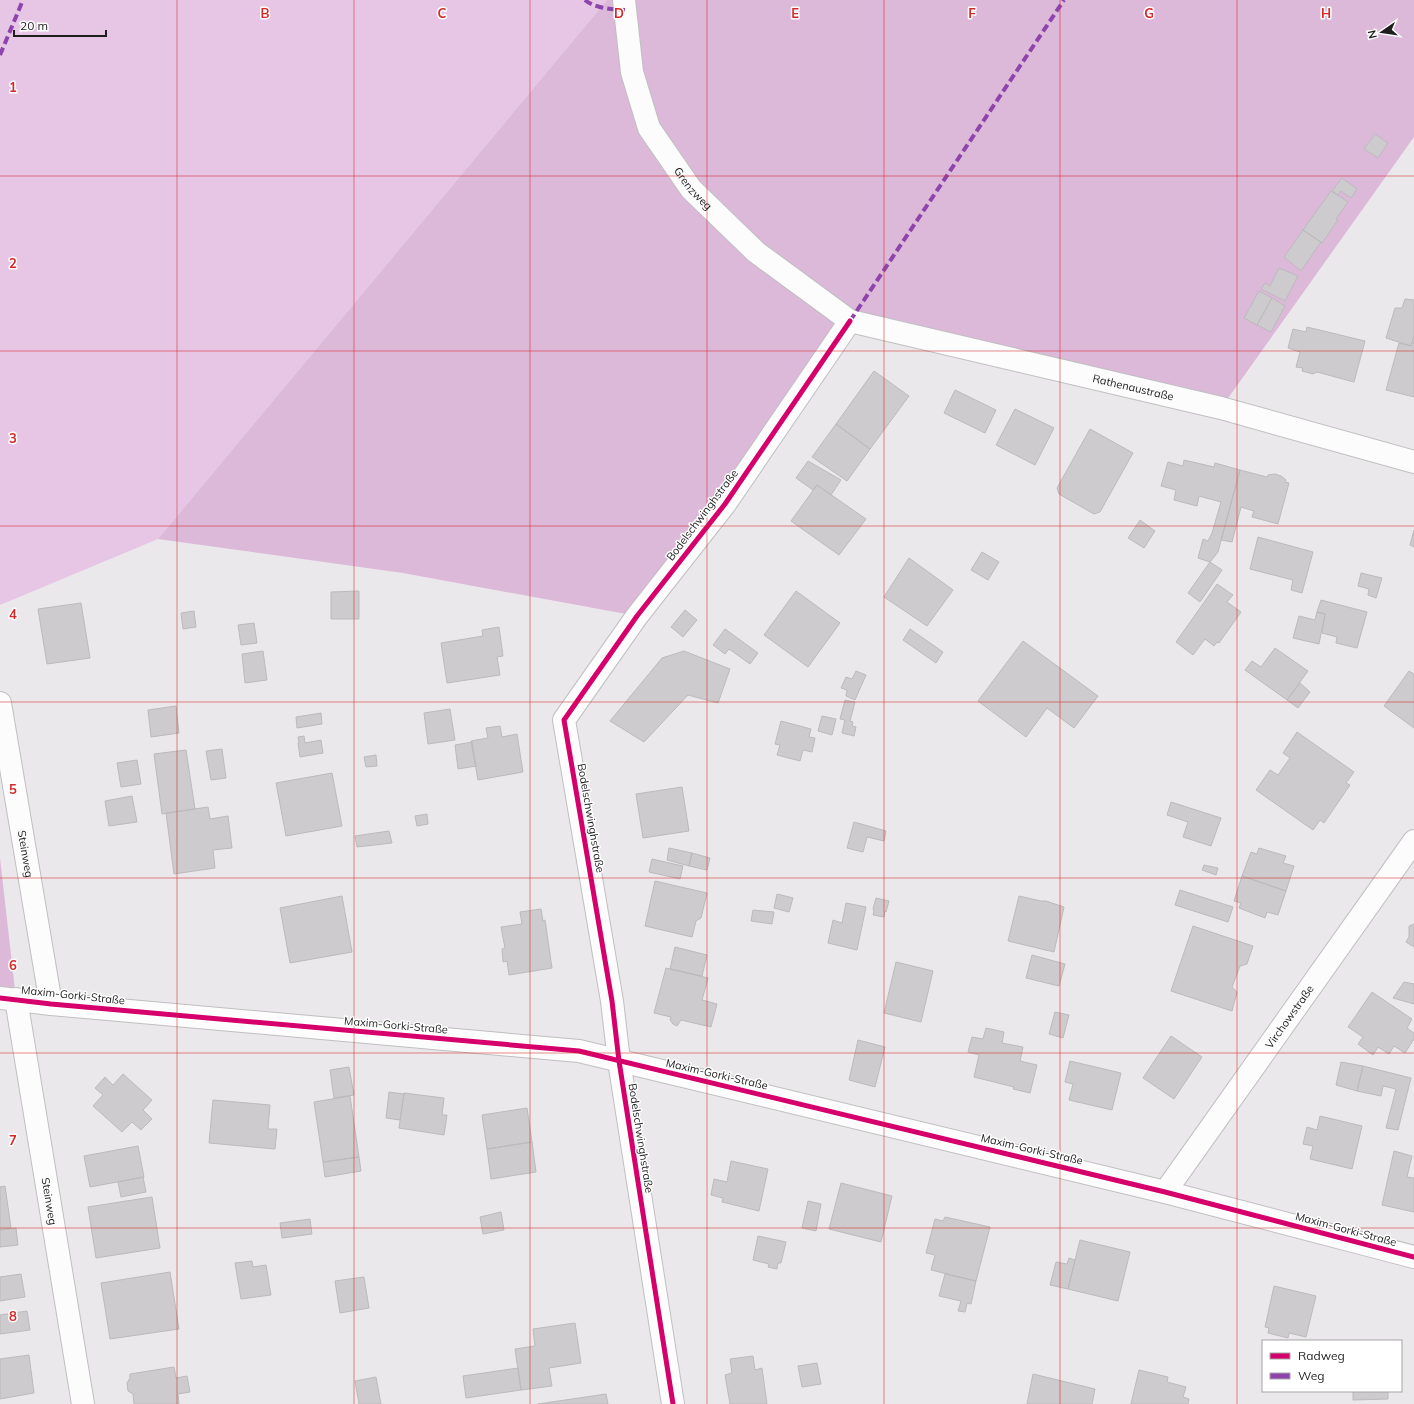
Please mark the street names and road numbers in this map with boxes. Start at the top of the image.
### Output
street label: Grenzweg [671,164,715,213]
street label: Rathenaustraße [1091,371,1175,404]
street label: Bodelschwinghstraße [663,467,741,563]
street label: Bodelschwinghstraße [574,762,608,874]
street label: Steinweg [15,829,36,879]
street label: Virchowstraße [1262,982,1317,1051]
street label: Maxim-Gorki-Straße [20,983,126,1007]
street label: Maxim-Gorki-Straße [344,1013,449,1037]
street label: Maxim-Gorki-Straße [665,1055,769,1093]
street label: Bodelschwinghstraße [625,1082,657,1194]
street label: Maxim-Gorki-Straße [980,1130,1084,1168]
street label: Steinweg [39,1177,60,1226]
street label: Maxim-Gorki-Straße [1294,1209,1398,1249]

